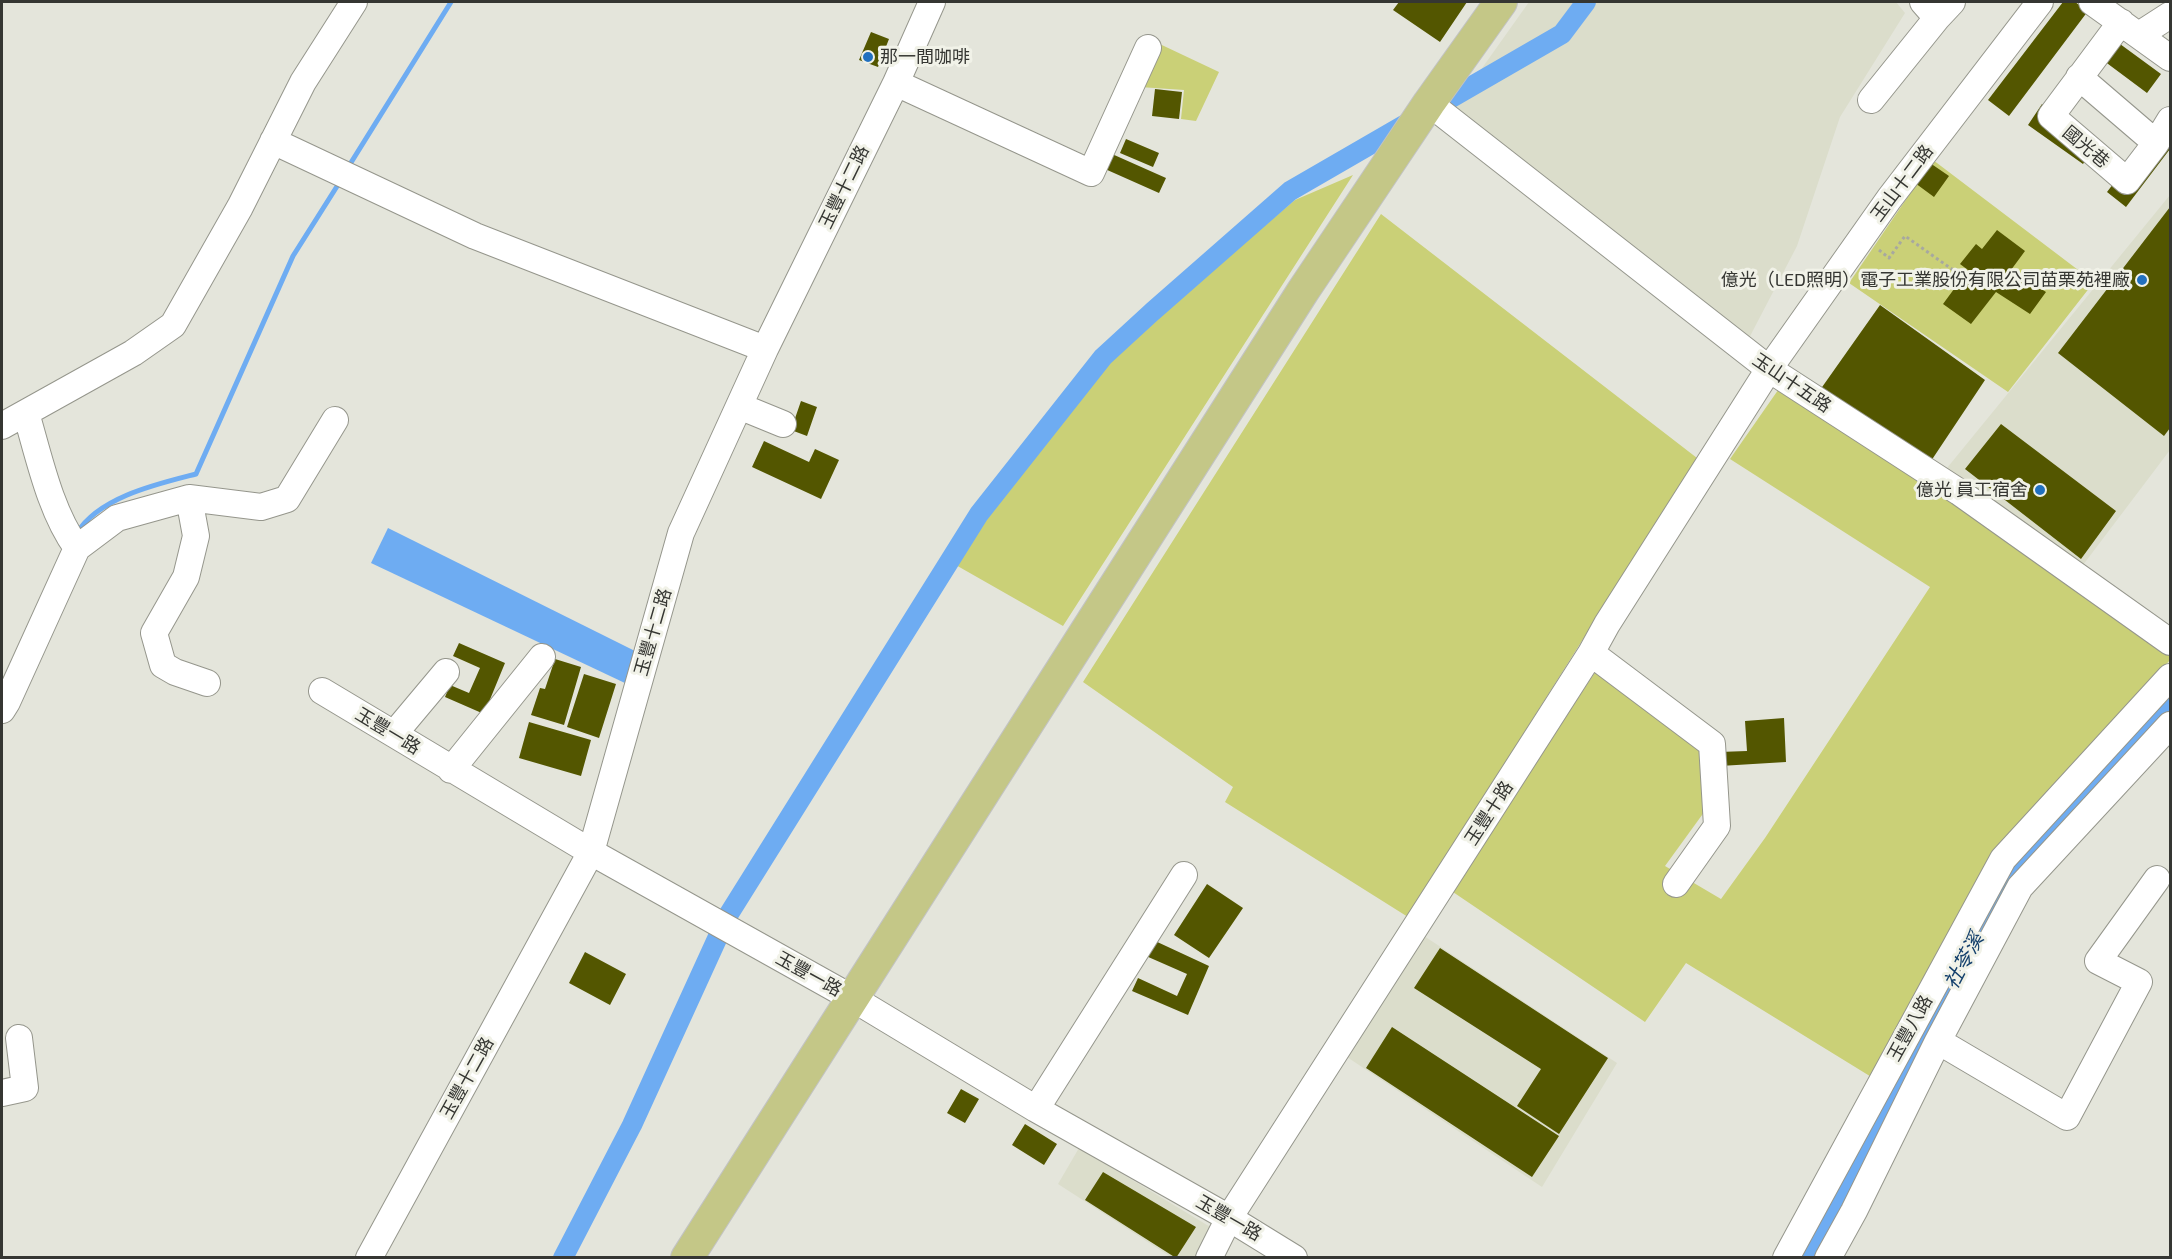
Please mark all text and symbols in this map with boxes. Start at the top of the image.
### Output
place label: 那一間咖啡 [880,46,970,68]
marker: 那一間咖啡 [861,50,875,64]
street label: 國光巷 [2058,121,2114,173]
street label: 玉山十二路 [1866,141,1938,225]
street label: 玉豐十二路 [815,142,873,232]
place label: 億光（LED照明）電子工業股份有限公司苗栗苑裡廠 [1721,269,2130,291]
marker: 億光（LED照明）電子工業股份有限公司苗栗苑裡廠 [2135,273,2149,287]
street label: 玉山十五路 [1749,349,1835,417]
place label: 億光 員工宿舍 [1916,479,2028,501]
marker: 億光 員工宿舍 [2033,483,2047,497]
street label: 玉豐十二路 [630,586,676,678]
street label: 玉豐一路 [352,703,424,759]
street label: 玉豐十路 [1460,777,1518,849]
water label: 社苓溪 [1939,929,1989,993]
street label: 玉豐一路 [772,947,846,1001]
street label: 玉豐八路 [1883,991,1937,1065]
street label: 玉豐十二路 [436,1033,498,1123]
street label: 玉豐一路 [1192,1191,1266,1245]

